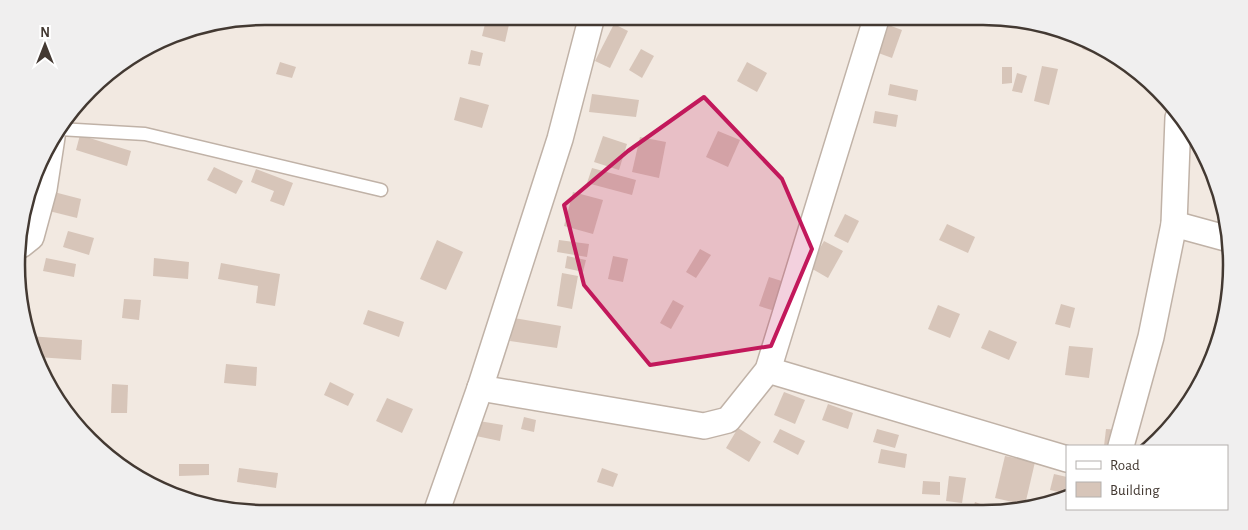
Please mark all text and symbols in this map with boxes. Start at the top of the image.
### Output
north arrow [20,20,70,70]
text: N [40,26,50,40]
legend [1066,445,1228,510]
text: Road [1110,458,1140,473]
text: Building [1110,483,1160,498]

